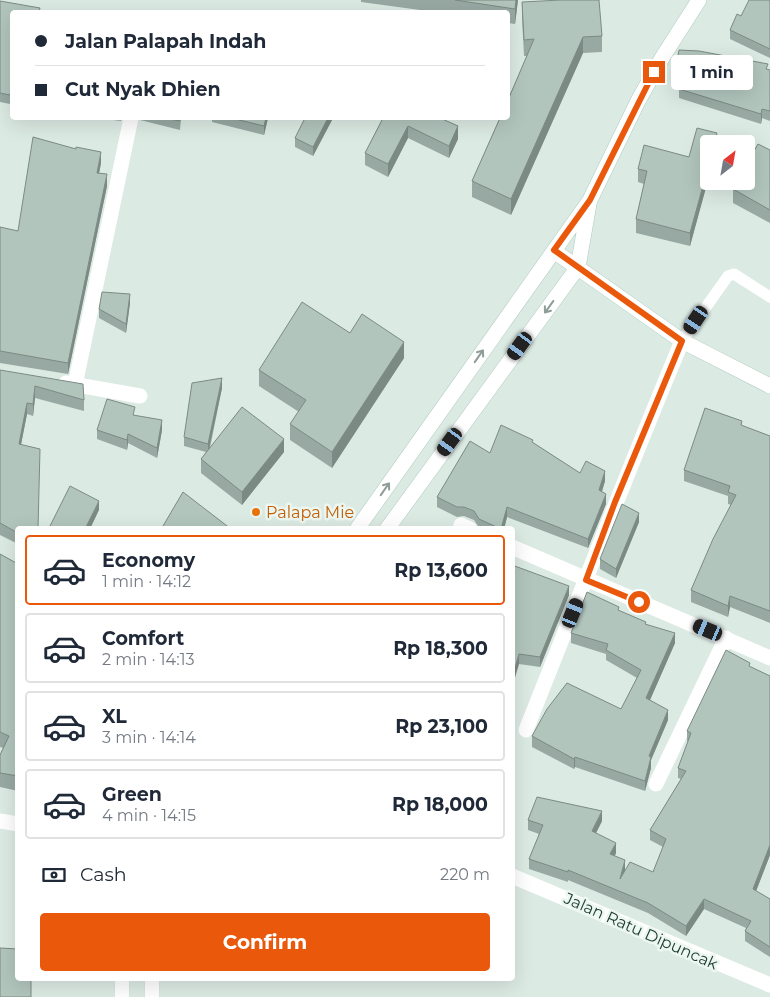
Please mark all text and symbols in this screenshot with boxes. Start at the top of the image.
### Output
text: Jalan Palapah Indah [65,30,266,53]
callout: 1 min [672,54,754,90]
route end [643,61,665,83]
text: 1 min [690,63,734,82]
text: Cut Nyak Dhien [65,78,221,101]
north arrow [700,135,755,190]
map controls [700,135,755,190]
one-way arrow [543,299,554,313]
car [681,303,710,337]
car [505,329,534,363]
one-way arrow [474,349,484,363]
car [435,425,464,459]
one-way arrow [380,482,390,496]
place label: Palapa Mie [266,503,354,522]
marker: Palapa Mie [250,506,262,518]
icon: car [42,548,87,593]
text: Economy [102,549,195,572]
text: Rp 13,600 [394,559,488,582]
text: 1 min · 14:12 [102,572,191,591]
route start [628,591,650,613]
car [560,596,585,630]
car [691,617,724,643]
icon: car [42,626,87,671]
text: Comfort [102,627,184,650]
text: Rp 18,300 [393,637,488,660]
text: 2 min · 14:13 [102,650,194,669]
icon: car [42,704,87,749]
text: XL [102,705,127,728]
text: Rp 23,100 [395,715,488,738]
text: 3 min · 14:14 [102,728,196,747]
icon: car [42,782,87,827]
text: Green [102,783,162,806]
text: Rp 18,000 [392,793,488,816]
text: 4 min · 14:15 [102,806,196,825]
icon: cash [40,861,68,889]
text: Cash [80,863,127,886]
text: 220 m [440,865,490,884]
street label: Jalan Ratu Dipuncak [560,888,721,974]
button: Confirm [40,913,490,971]

